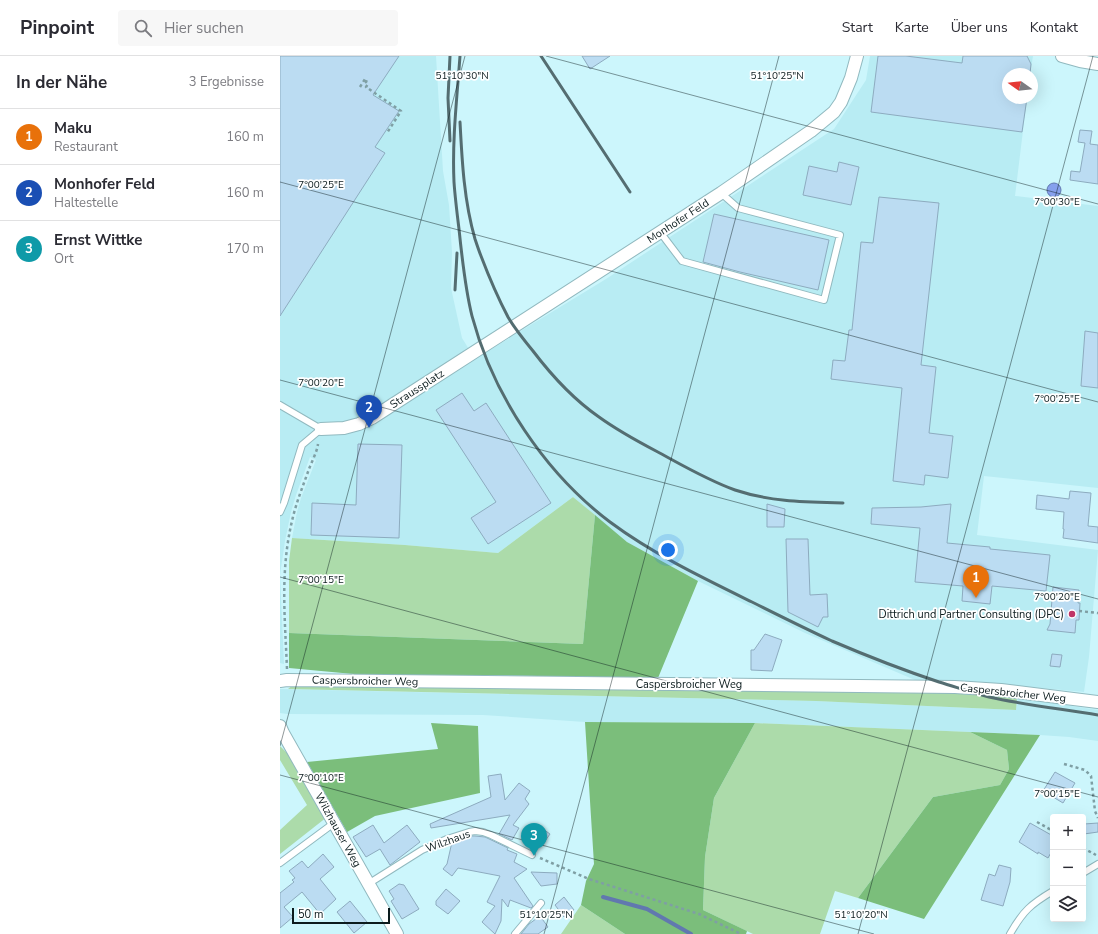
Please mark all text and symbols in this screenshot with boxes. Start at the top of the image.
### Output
search box [118,10,398,46]
text: Pinpoint [20,15,94,41]
icon: search [132,17,154,39]
text: Hier suchen [164,18,244,38]
text: Start [842,18,873,37]
text: Karte [895,18,929,37]
text: Über uns [951,18,1008,37]
text: Kontakt [1030,18,1078,37]
north arrow [1002,68,1038,104]
text: 51°10'30"N [435,69,489,83]
text: 51°10'25"N [750,69,804,83]
text: In der Nähe [16,71,107,94]
text: 3 Ergebnisse [189,73,264,91]
text: Maku [54,118,92,138]
text: 1 [25,128,33,146]
text: 160 m [226,128,264,146]
text: Restaurant [54,138,118,156]
text: Monhofer Feld [54,174,155,194]
text: 7°00'25"E [298,178,344,192]
text: 2 [25,184,33,202]
text: 160 m [226,184,264,202]
text: Haltestelle [54,194,118,212]
street label: Monhofer Feld [644,195,712,247]
text: 7°00'30"E [1034,195,1080,209]
text: Ernst Wittke [54,230,142,250]
text: 3 [25,240,33,258]
text: 170 m [226,240,264,258]
text: Ort [54,250,74,268]
street label: Straussplatz [387,366,447,412]
text: 7°00'20"E [298,376,344,390]
text: 7°00'25"E [1034,392,1080,406]
pin: 2 [356,395,382,428]
your location [658,540,678,560]
pin: 1 [963,565,989,598]
text: 7°00'15"E [298,573,344,587]
text: 7°00'20"E [1034,590,1080,604]
place label: Dittrich und Partner Consulting (DPC) [879,607,1064,622]
marker: Dittrich und Partner Consulting (DPC) [1067,609,1077,619]
street label: Caspersbroicher Weg [312,673,418,689]
street label: Caspersbroicher Weg [636,677,742,692]
street label: Caspersbroicher Weg [959,680,1067,706]
text: 7°00'10"E [298,771,344,785]
text: 7°00'15"E [1034,787,1080,801]
street label: Wilzhauser Weg [311,790,365,870]
map controls [1050,814,1086,922]
button: + [1050,814,1086,850]
pin: 3 [521,823,547,856]
street label: Wilzhaus [424,826,472,856]
button: − [1050,850,1086,886]
button: layers [1050,886,1086,922]
scale bar [292,906,390,925]
text: 50 m [298,907,323,922]
text: 51°10'25"N [519,908,573,922]
text: 51°10'20"N [834,908,888,922]

